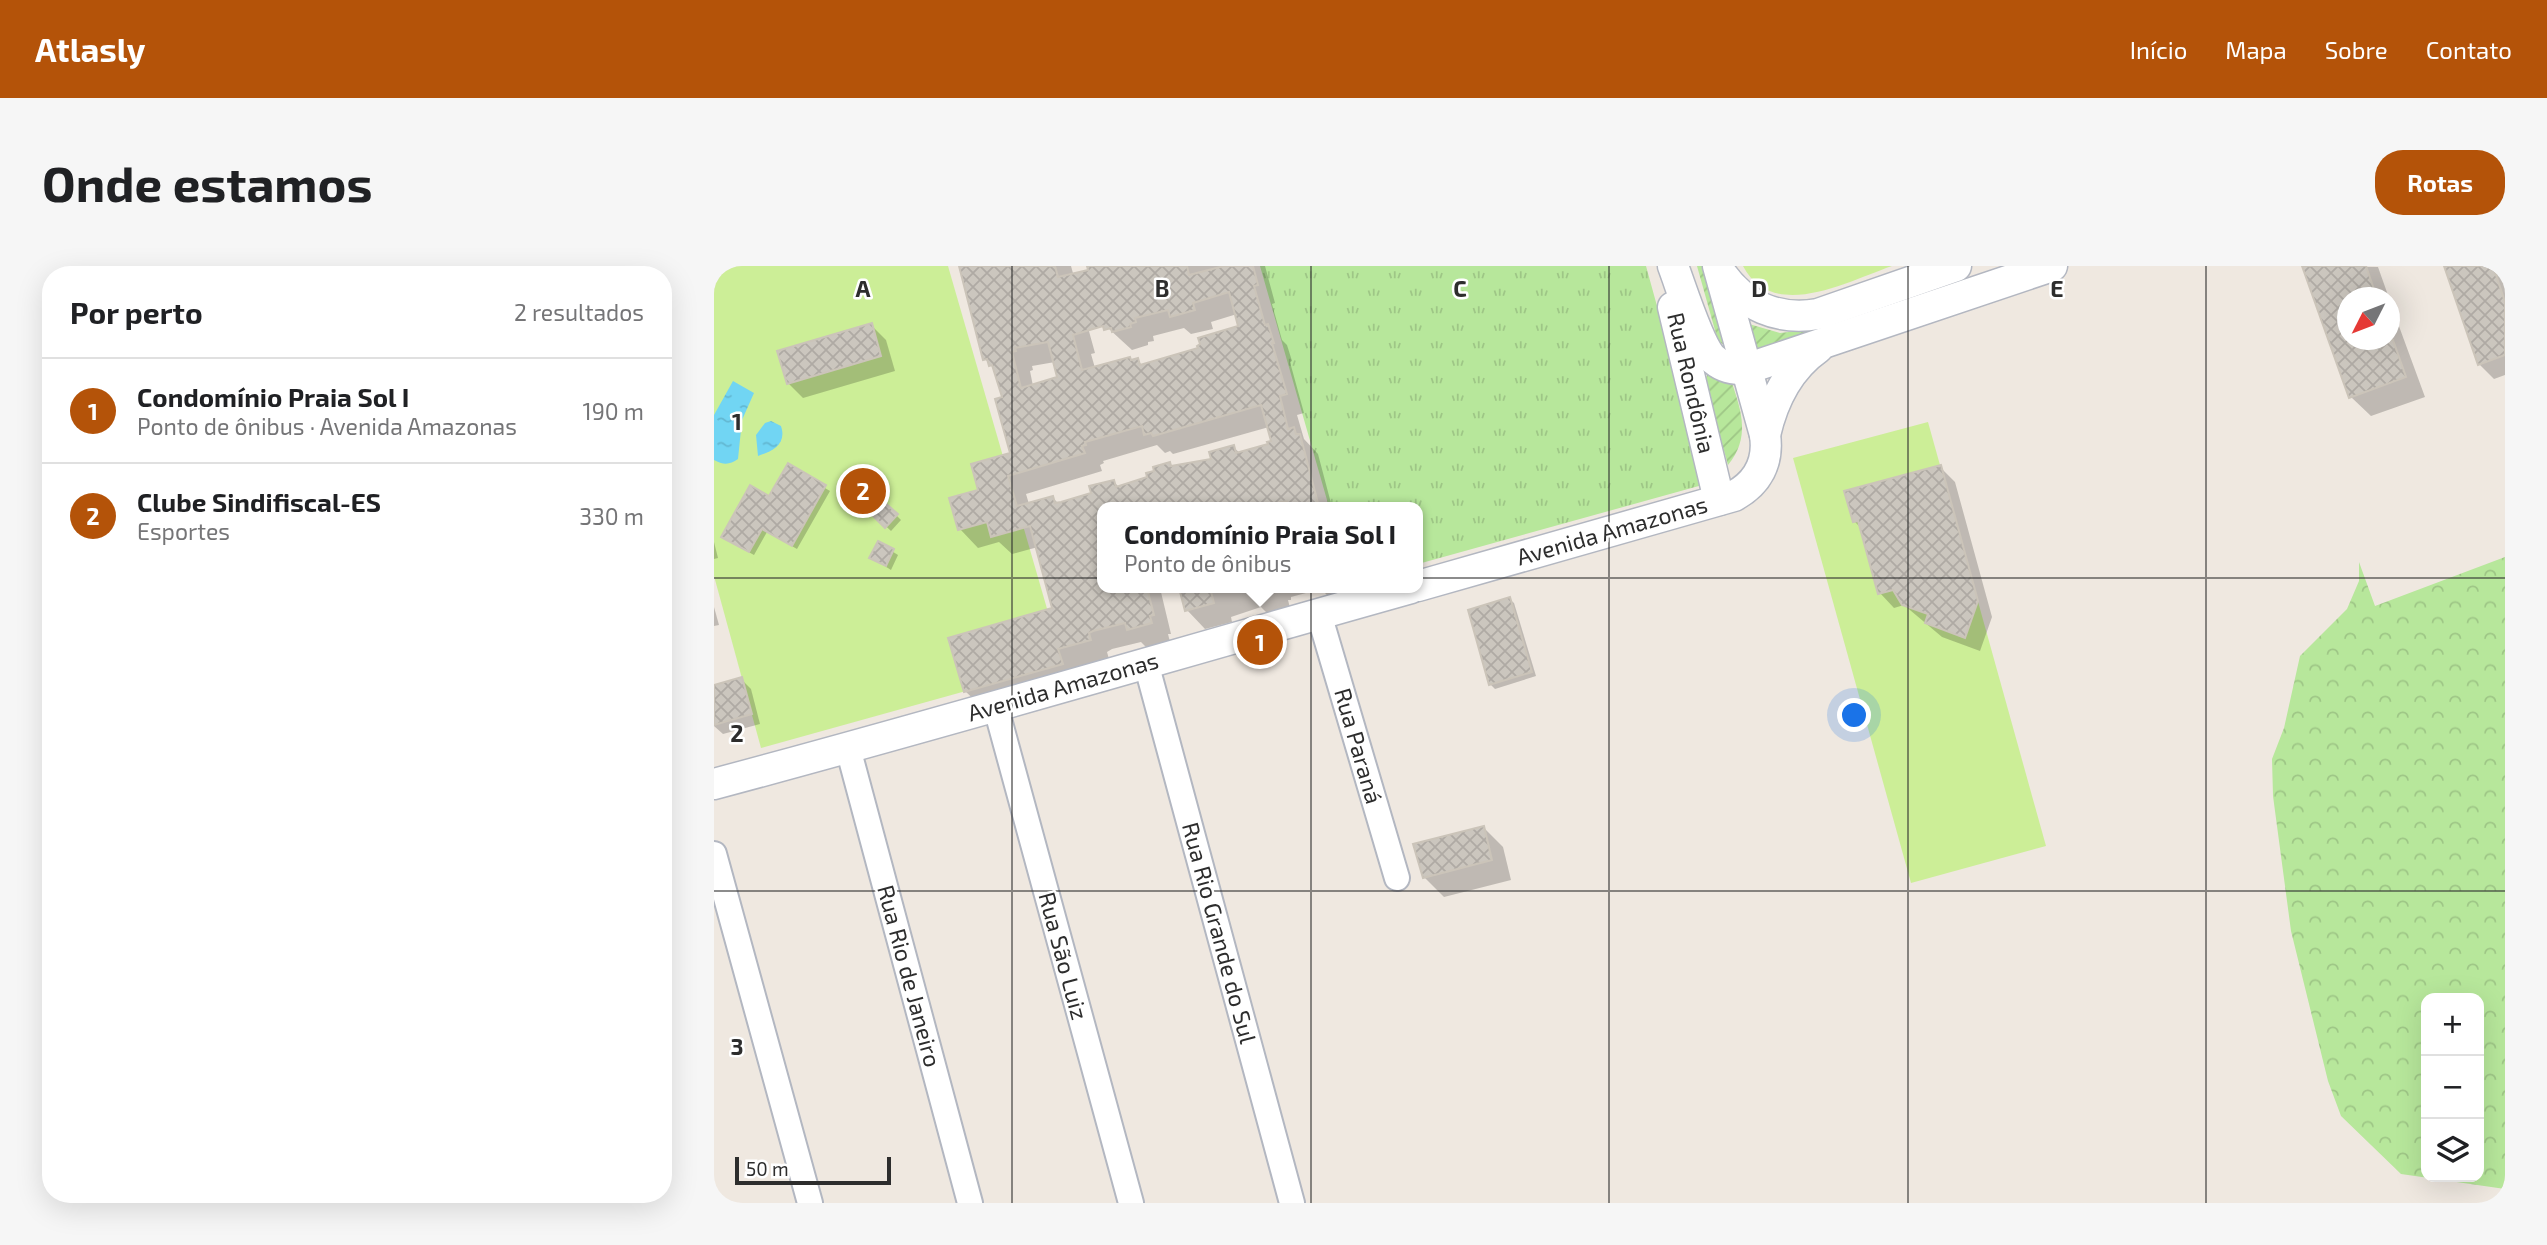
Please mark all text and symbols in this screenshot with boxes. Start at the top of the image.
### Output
text: Atlasly [35,29,145,69]
text: Início [2130,35,2187,64]
text: Mapa [2225,35,2287,64]
text: Sobre [2325,35,2388,64]
text: Contato [2426,35,2512,64]
button: Rotas [2375,150,2505,215]
text: Onde estamos [42,153,372,212]
text: A [855,274,871,302]
text: B [1155,274,1169,302]
text: C [1453,274,1467,302]
text: D [1751,274,1767,302]
text: E [2050,274,2064,302]
north arrow [2337,287,2400,350]
text: Por perto [70,294,203,330]
text: 2 resultados [514,298,644,326]
street label: Rua Rondônia [1662,310,1722,456]
text: Condomínio Praia Sol I [137,381,409,412]
text: 1 [88,397,98,425]
text: 190 m [583,397,644,425]
text: 1 [732,407,742,435]
text: Ponto de ônibus · Avenida Amazonas [137,412,517,440]
pin: 2 [840,465,886,517]
text: Clube Sindifiscal-ES [137,486,381,517]
street label: Avenida Amazonas [1513,489,1710,571]
text: 2 [86,502,100,530]
text: 330 m [579,502,644,530]
popup [1097,502,1423,593]
text: Esportes [137,517,230,545]
text: Condomínio Praia Sol I [1124,518,1396,549]
text: Ponto de ônibus [1124,549,1291,577]
pin: 1 [1237,616,1283,668]
street label: Avenida Amazonas [964,645,1161,727]
street label: Rua Paraná [1329,685,1389,807]
your location [1837,698,1871,732]
text: 2 [730,719,744,747]
street label: Rua Rio Grande do Sul [1177,819,1263,1047]
street label: Rua Rio de Janeiro [872,882,948,1070]
street label: Rua São Luiz [1033,889,1094,1023]
map controls [2421,993,2484,1182]
button: + [2421,993,2484,1056]
text: 3 [730,1032,744,1060]
button: − [2421,1056,2484,1119]
button: layers [2421,1119,2484,1182]
scale bar [735,1154,891,1186]
text: 50 m [746,1157,789,1180]

